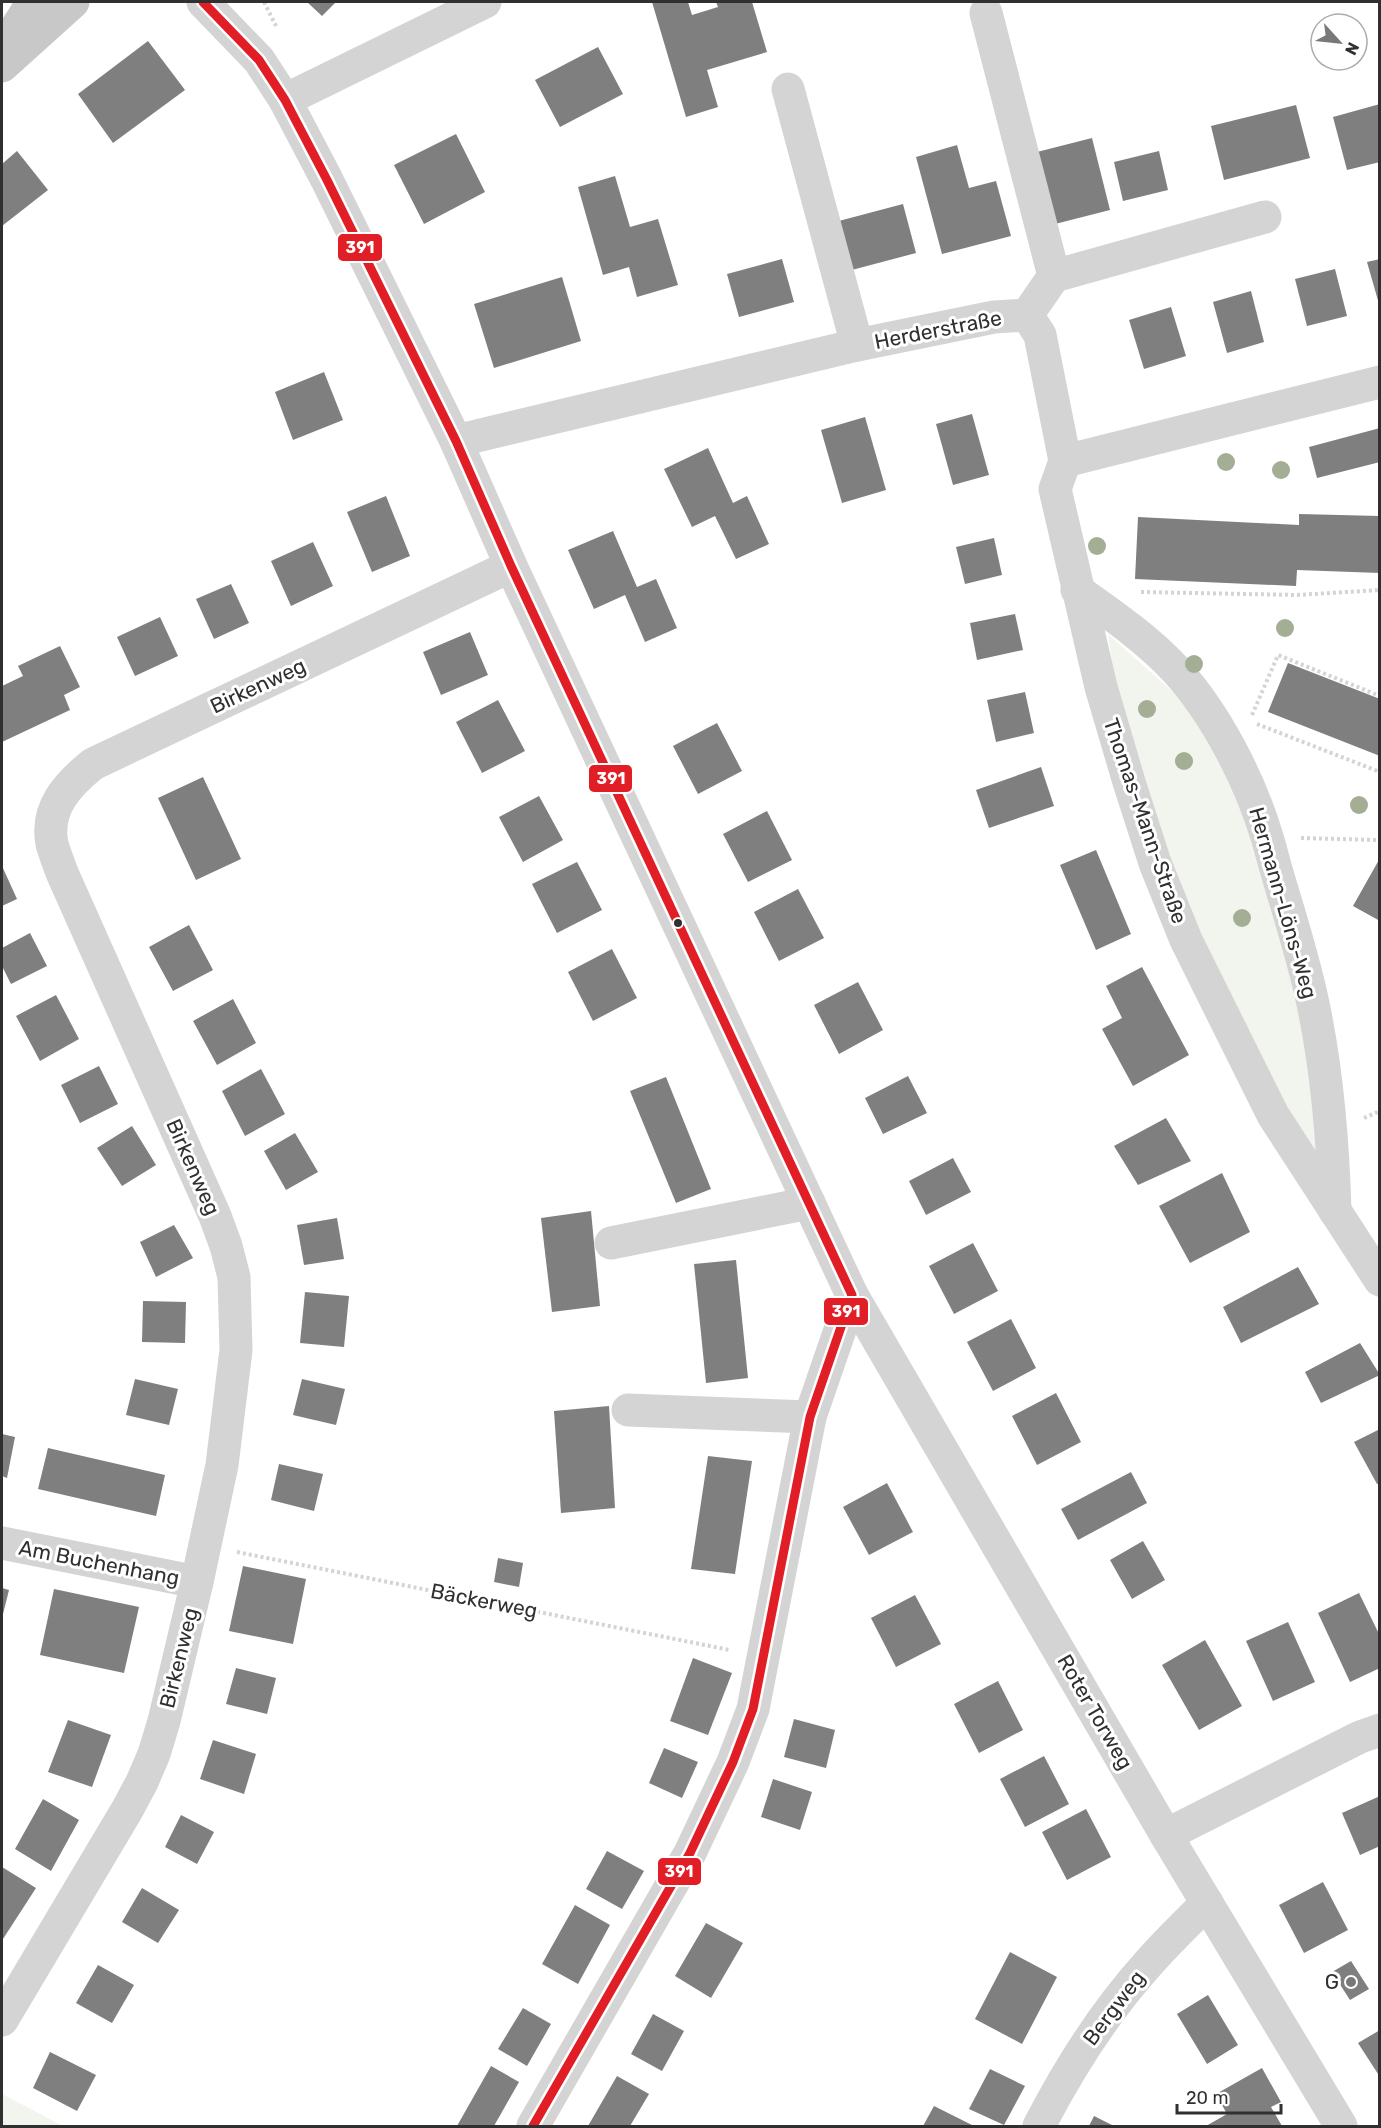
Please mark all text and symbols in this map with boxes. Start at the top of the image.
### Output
north arrow [1309,12,1369,72]
text: N [1341,39,1363,58]
line badge: 391 [337,233,383,262]
text: 391 [346,238,374,257]
street label: Herderstraße [872,305,1004,354]
street label: Birkenweg [206,653,310,719]
street label: Thomas-Mann-Straße [1099,715,1192,927]
line badge: 391 [588,764,633,793]
text: 391 [597,769,625,788]
street label: Hermann-Löns-Weg [1244,804,1323,1001]
unlabelled marker [672,917,684,929]
street label: Birkenweg [161,1115,226,1219]
line badge: 391 [823,1297,869,1326]
text: 391 [832,1302,860,1321]
street label: Am Buchenhang [17,1535,182,1590]
street label: Bäckerweg [429,1578,540,1623]
street label: Birkenweg [154,1605,203,1711]
street label: Roter Torweg [1052,1650,1138,1774]
line badge: 391 [657,1857,702,1886]
text: 391 [665,1862,693,1881]
street label: Bergweg [1077,1965,1150,2050]
place label: G [1325,1969,1339,1994]
marker: G [1344,1975,1358,1989]
scale bar [1177,2077,1280,2115]
text: 20 m [1186,2087,1228,2109]

